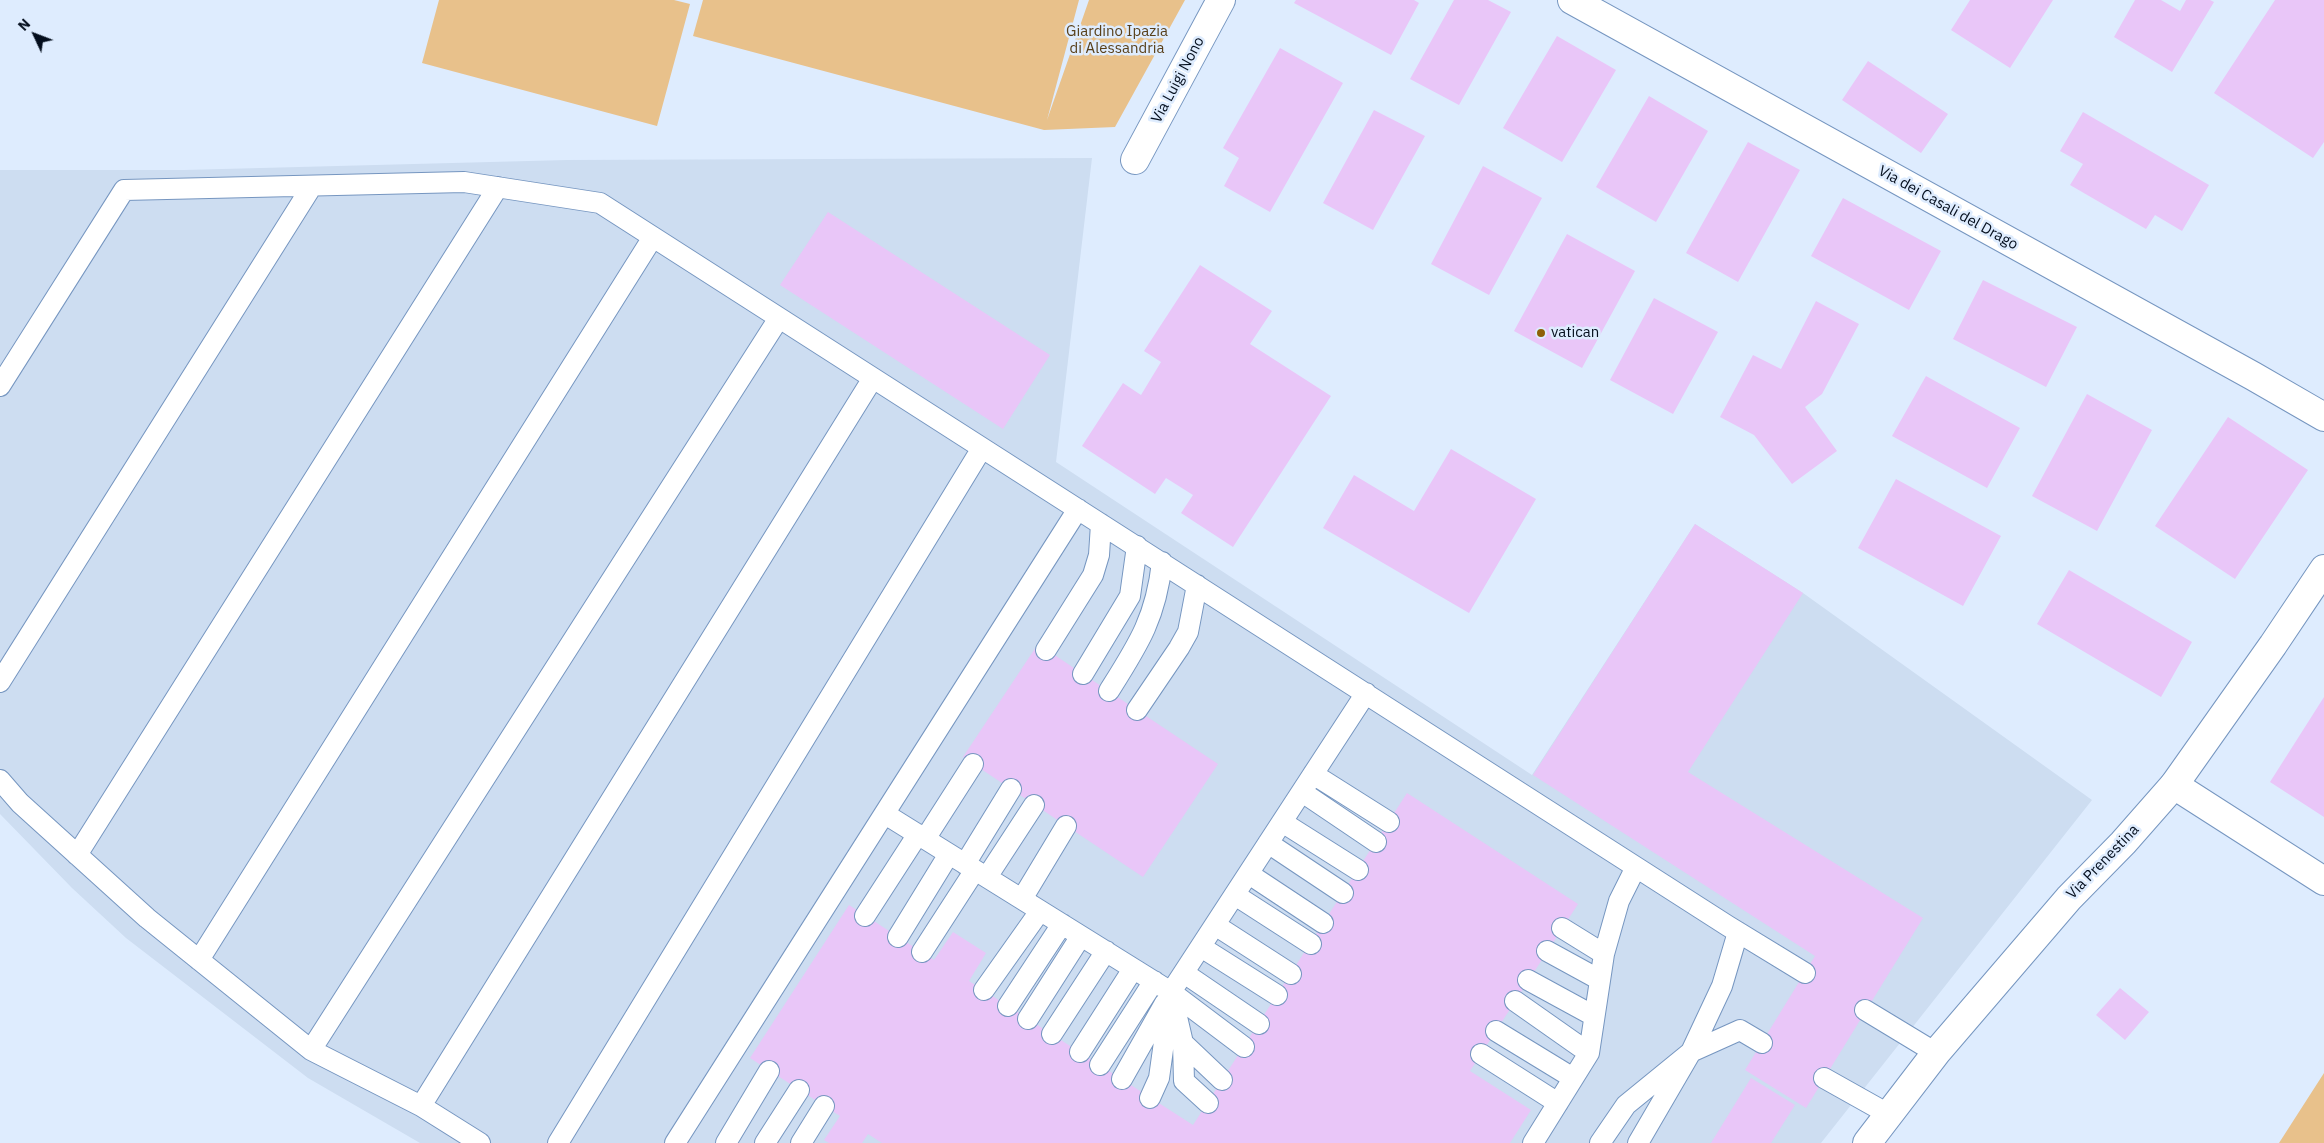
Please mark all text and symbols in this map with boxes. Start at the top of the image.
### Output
north arrow [10,10,60,60]
text: N [14,15,34,35]
park label: Giardino Ipazia di Alessandria [1066,23,1168,58]
street label: Via Luigi Nono [1148,34,1208,126]
street label: Via dei Casali del Drago [1875,162,2021,254]
place label: vatican [1551,324,1599,342]
marker: vatican [1535,327,1547,339]
street label: Via Prenestina [2063,821,2143,903]

